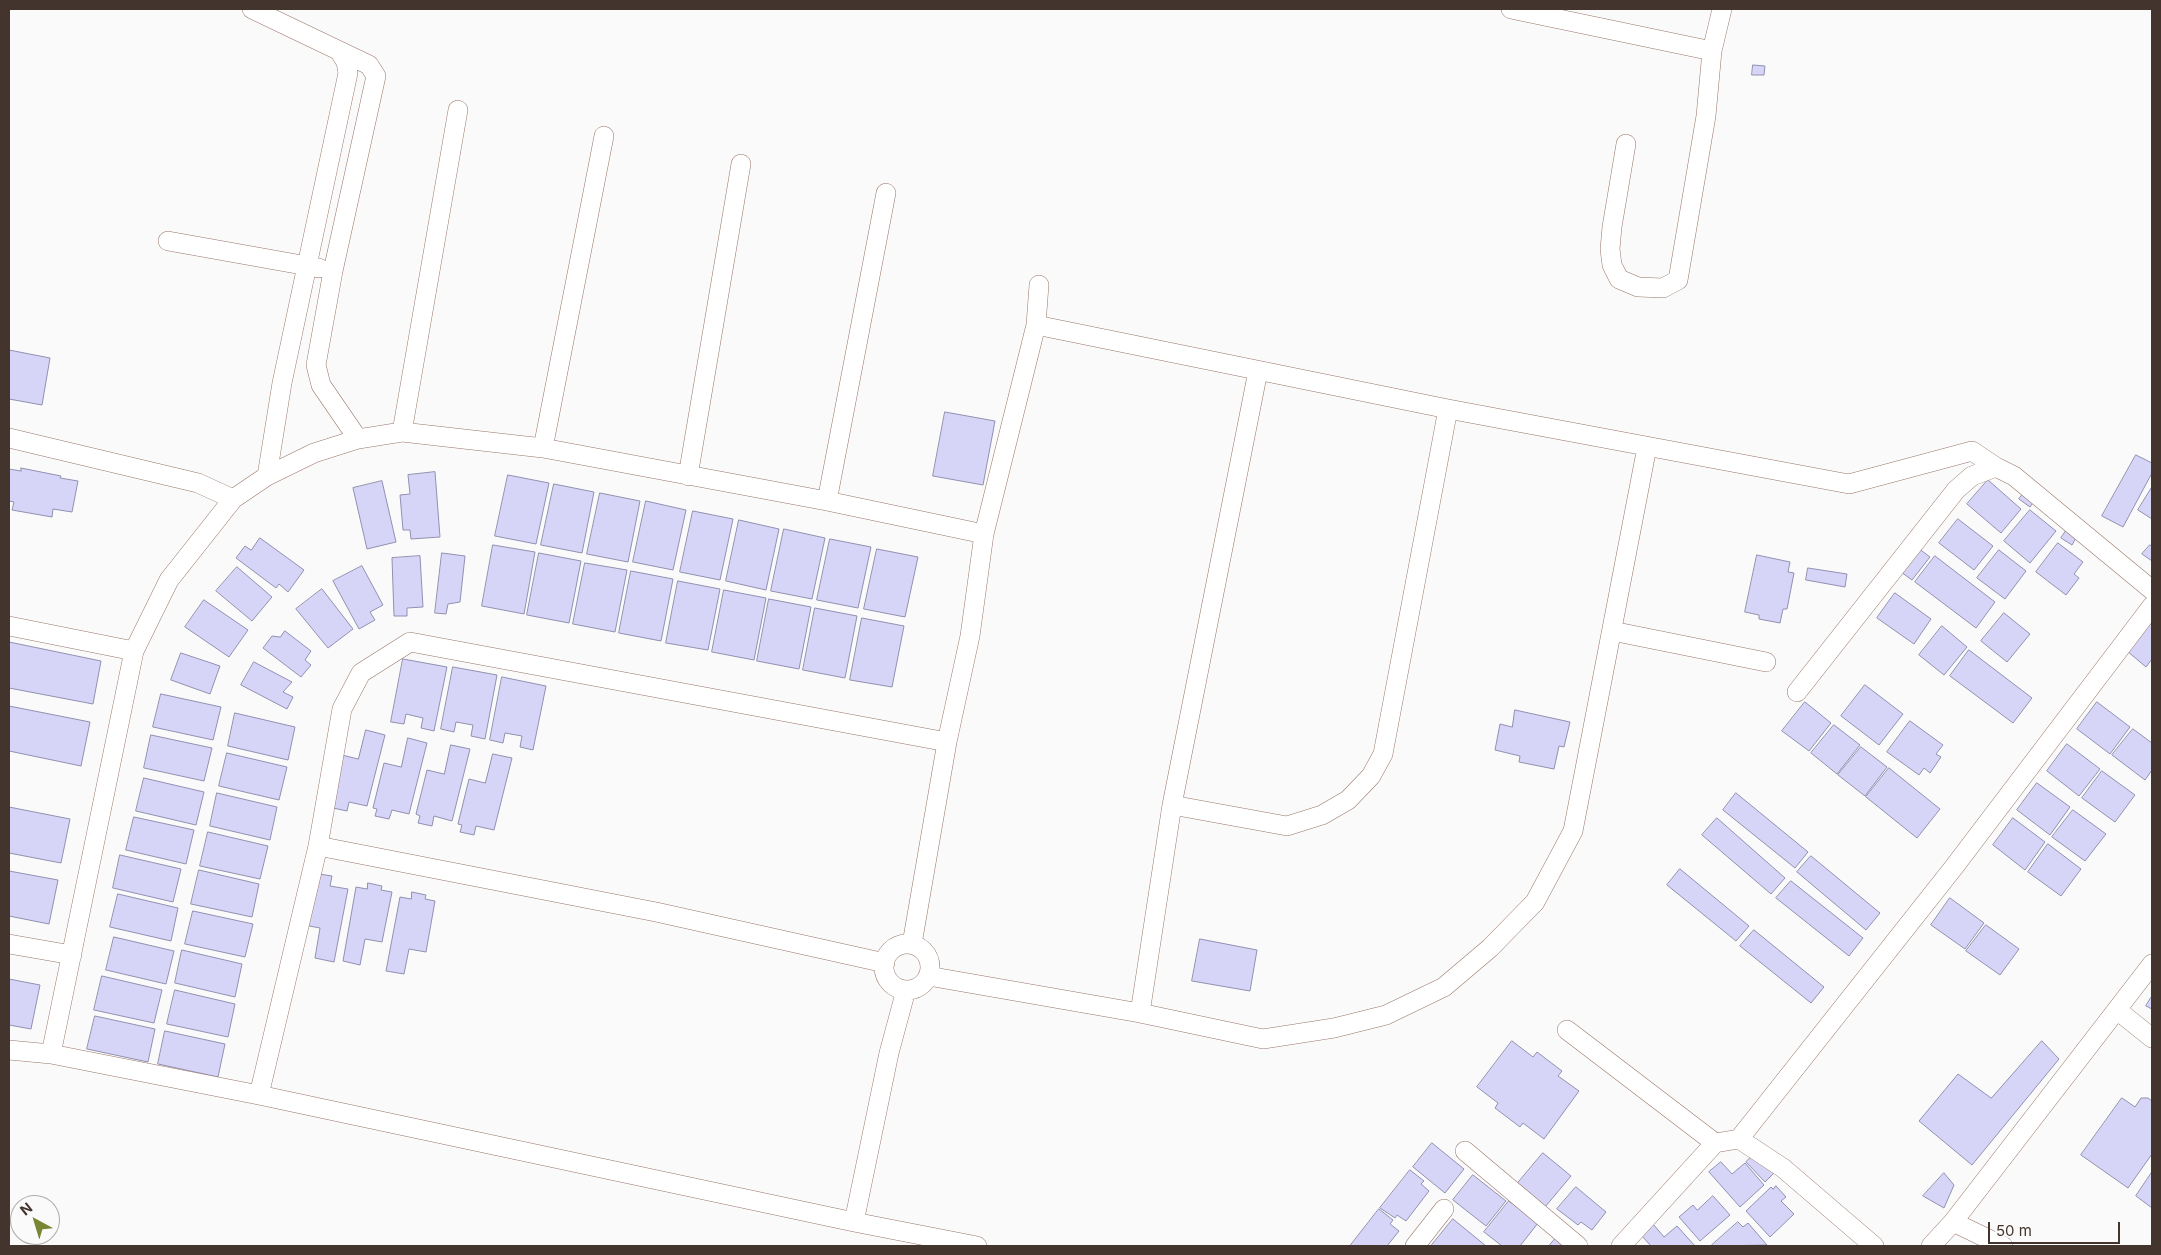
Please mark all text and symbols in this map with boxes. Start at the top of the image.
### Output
north arrow [10,1195,60,1245]
text: N [16,1199,35,1219]
scale bar [1991,1212,2124,1244]
text: 50 m [1996,1221,2032,1240]

